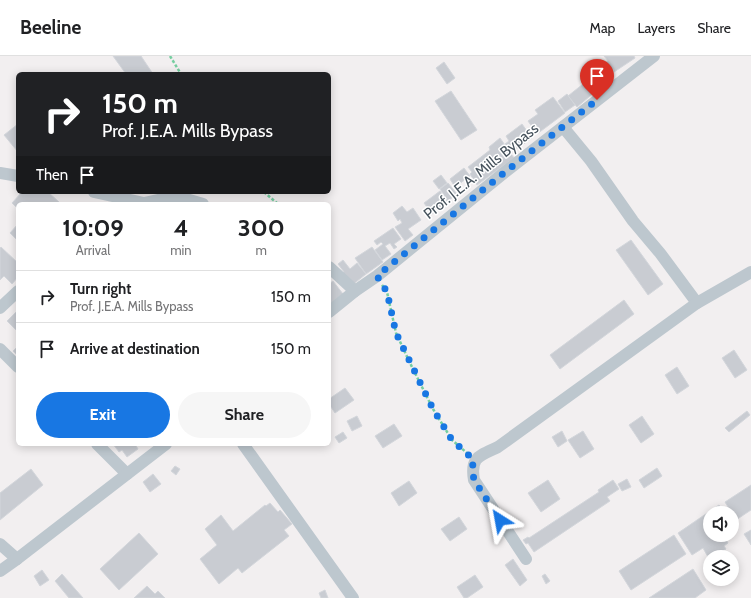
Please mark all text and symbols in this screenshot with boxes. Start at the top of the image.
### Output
text: Beeline [20,16,81,39]
text: Map [590,19,615,37]
text: Layers [637,19,675,37]
text: Share [697,19,731,37]
pin [580,59,614,100]
icon: arrive [586,65,608,87]
text: 150 m [102,86,178,120]
icon: right [36,88,88,140]
street label: Prof. J.E.A. Mills Bypass [420,119,542,223]
text: Prof. J.E.A. Mills Bypass [102,120,273,142]
icon: arrive [76,164,98,186]
text: Then [36,166,68,184]
text: 10:09 [62,213,124,242]
text: 4 [173,213,188,242]
text: 300 [238,213,285,242]
text: Arrival [76,242,110,258]
text: min [170,242,192,258]
text: m [256,242,267,258]
text: Turn right [70,280,131,298]
icon: right [36,286,58,308]
text: 150 m [271,288,311,306]
text: Prof. J.E.A. Mills Bypass [70,298,193,314]
icon: arrive [36,338,58,360]
text: Arrive at destination [70,340,200,358]
text: 150 m [271,340,311,358]
button: Exit [36,392,170,438]
button: Share [178,392,311,438]
position arrow [479,499,521,541]
map controls [703,506,739,586]
button: sound [703,506,739,542]
button: layers [703,550,739,586]

